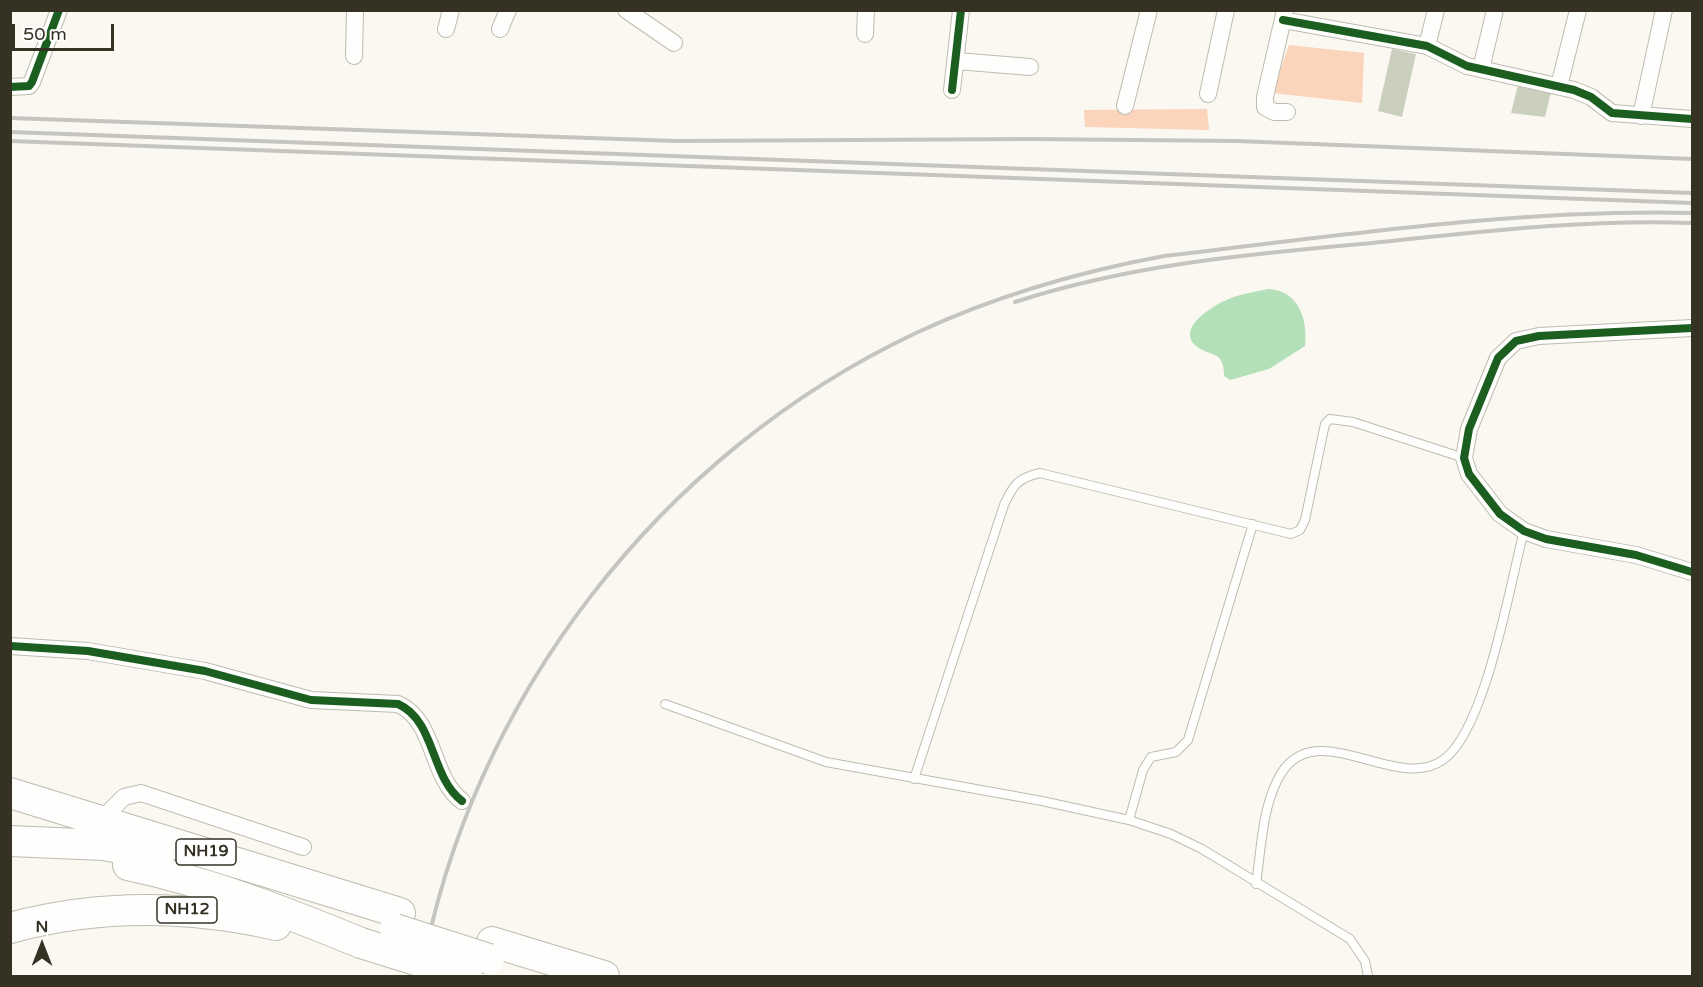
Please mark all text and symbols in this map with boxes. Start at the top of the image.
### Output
scale bar [15,12,117,50]
text: 50 m [23,23,67,45]
road number: NH19 [176,839,236,865]
road number: NH12 [157,897,217,923]
north arrow [12,915,72,975]
text: N [36,917,48,937]

